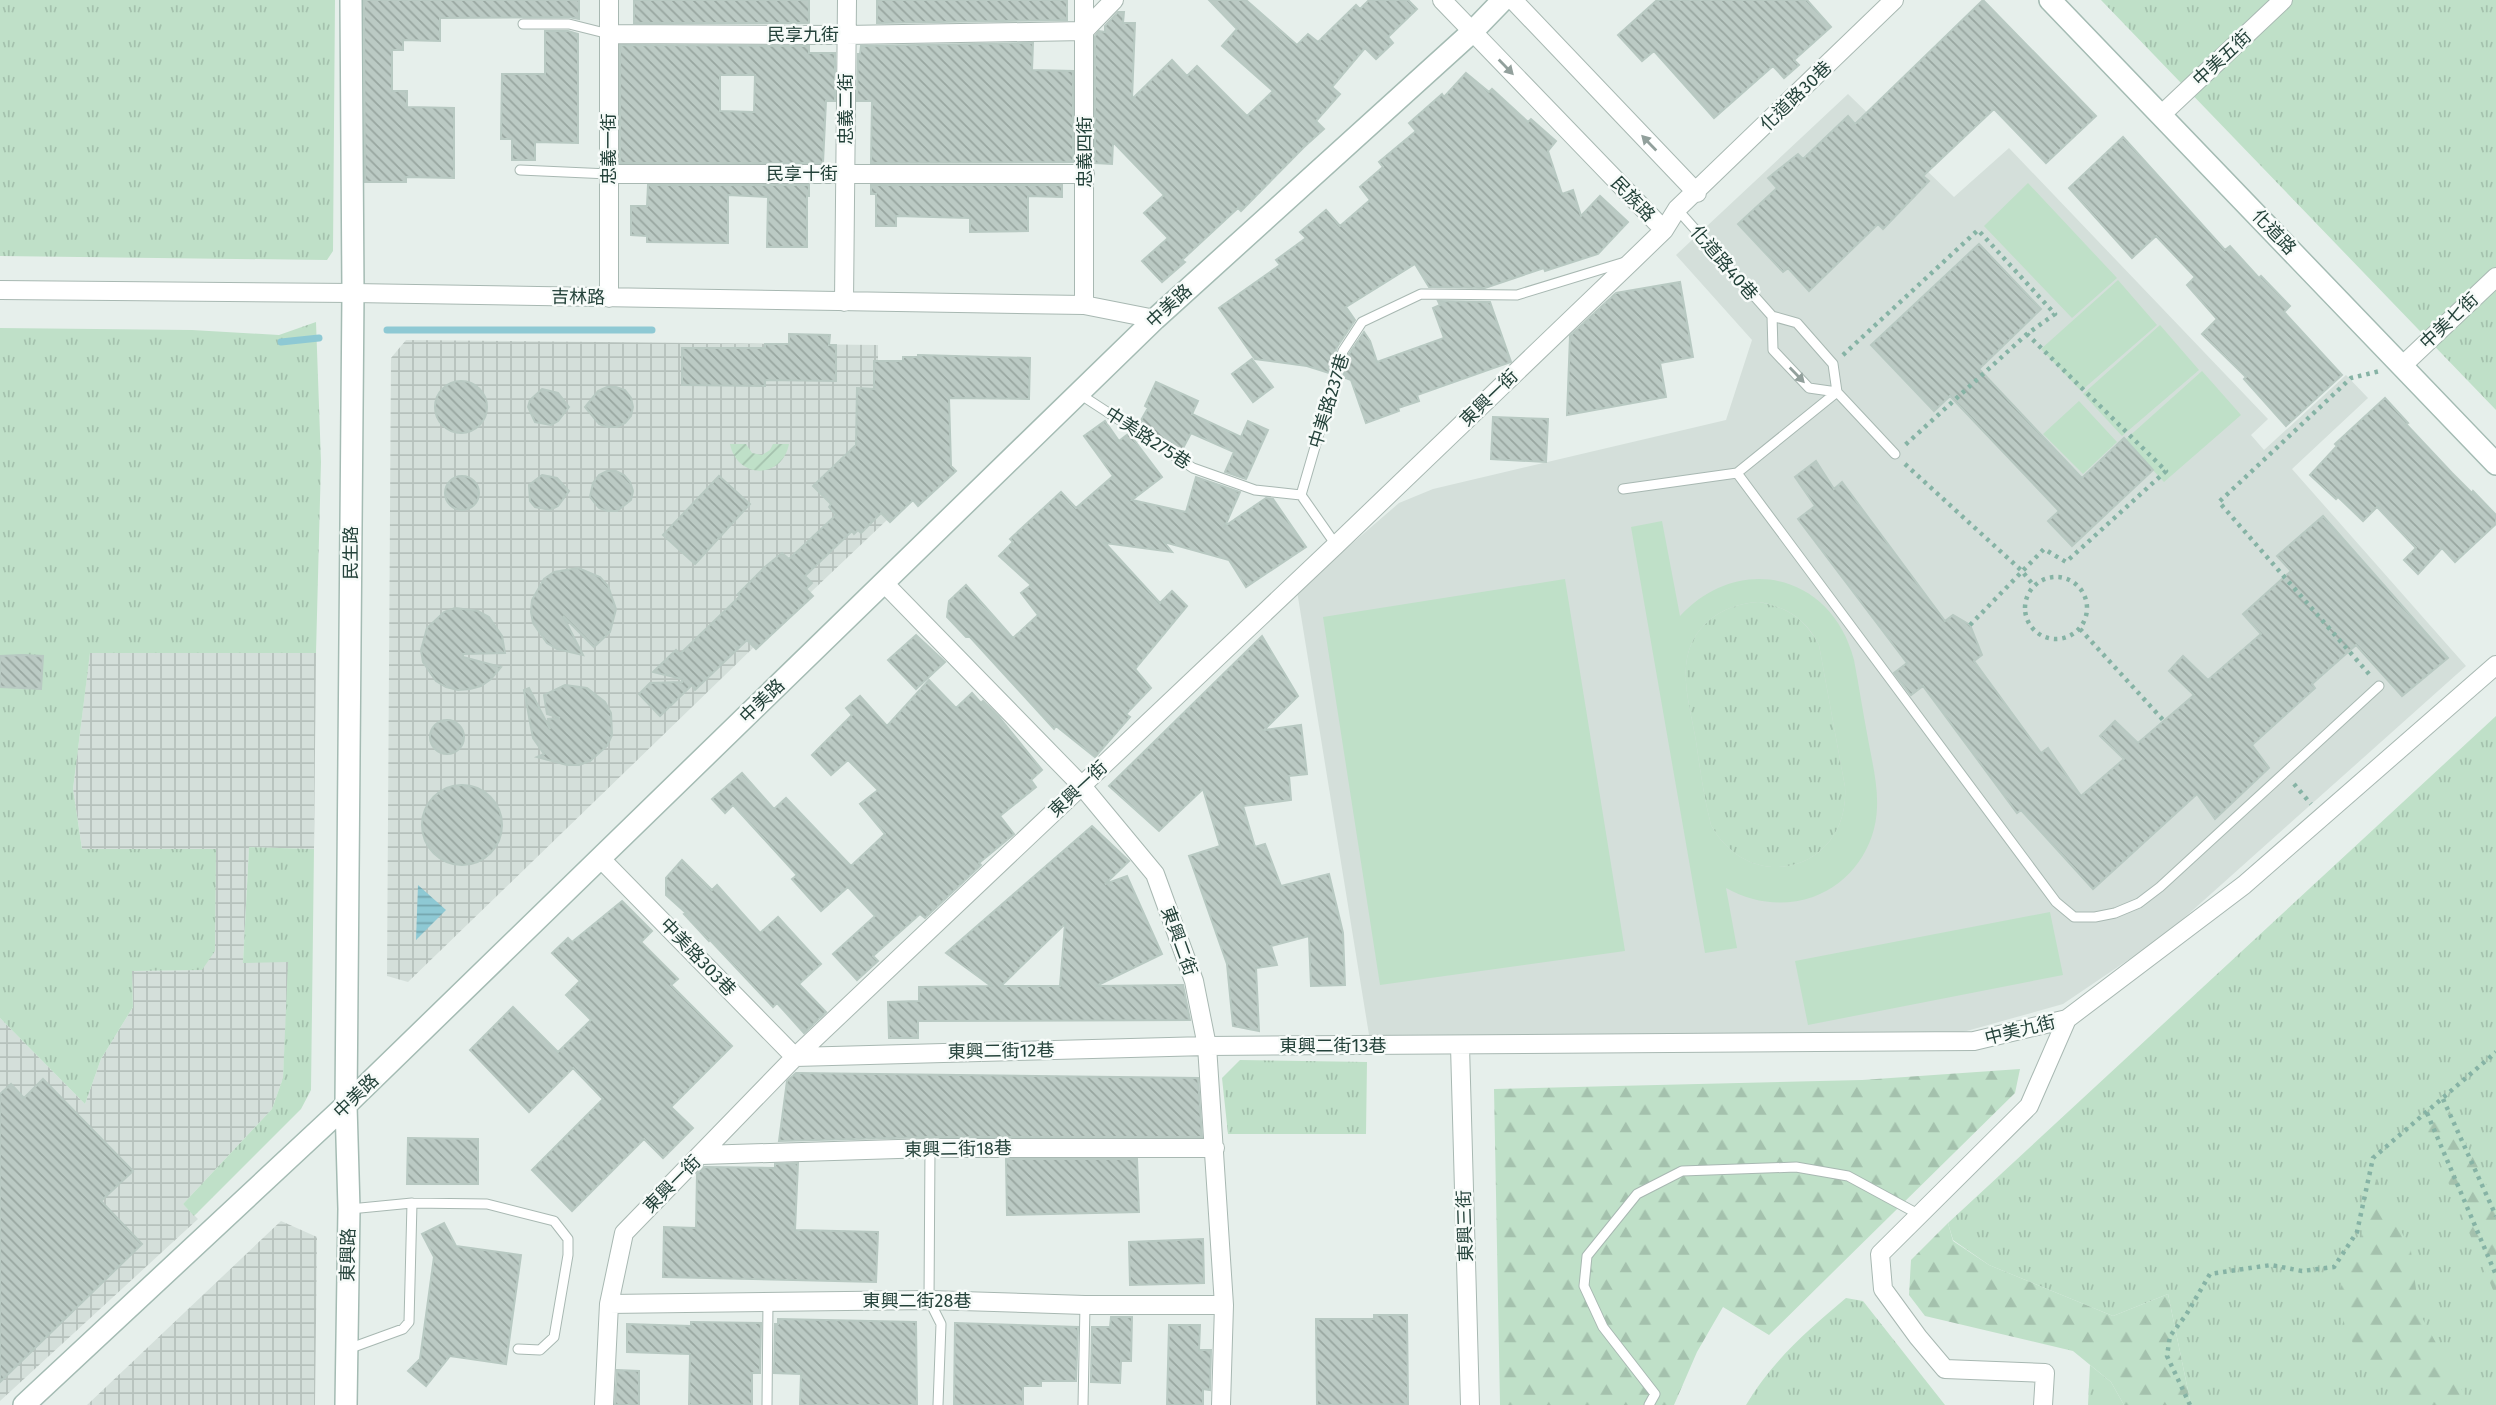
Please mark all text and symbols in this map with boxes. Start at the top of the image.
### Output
street label: 民享九街 [767,24,839,46]
street label: 中美五街 [2188,25,2256,91]
street label: 化道路30巷 [1756,56,1836,136]
one-way arrow [1497,58,1513,75]
street label: 忠義二街 [835,73,857,145]
street label: 忠義一街 [598,113,620,185]
street label: 忠義四街 [1074,116,1096,188]
one-way arrow [1642,135,1658,152]
street label: 民享十街 [766,163,838,185]
street label: 民族路 [1606,172,1660,226]
street label: 化道路 [2247,205,2301,259]
street label: 化道路40巷 [1686,221,1762,305]
street label: 中美路 [1142,280,1196,332]
street label: 吉林路 [551,286,605,308]
street label: 中美七街 [2415,288,2483,354]
street label: 中美路237巷 [1304,351,1354,451]
street label: 東興一街 [1455,365,1523,431]
one-way arrow [1788,366,1804,383]
street label: 中美路275巷 [1101,402,1195,474]
street label: 民生路 [340,526,362,580]
street label: 中美路 [735,674,789,728]
street label: 東興一街 [1044,756,1112,822]
street label: 東興二街 [1156,903,1202,979]
street label: 中美路303巷 [655,913,741,1001]
street label: 中美九街 [1982,1011,2058,1049]
street label: 東興二街13巷 [1280,1035,1386,1057]
street label: 東興二街12巷 [947,1039,1055,1063]
street label: 中美路 [329,1069,383,1123]
street label: 東興二街18巷 [904,1137,1012,1161]
street label: 東興一街 [639,1151,705,1217]
street label: 東興三街 [1453,1190,1477,1262]
street label: 東興路 [337,1228,359,1282]
street label: 東興二街28巷 [863,1290,971,1312]

